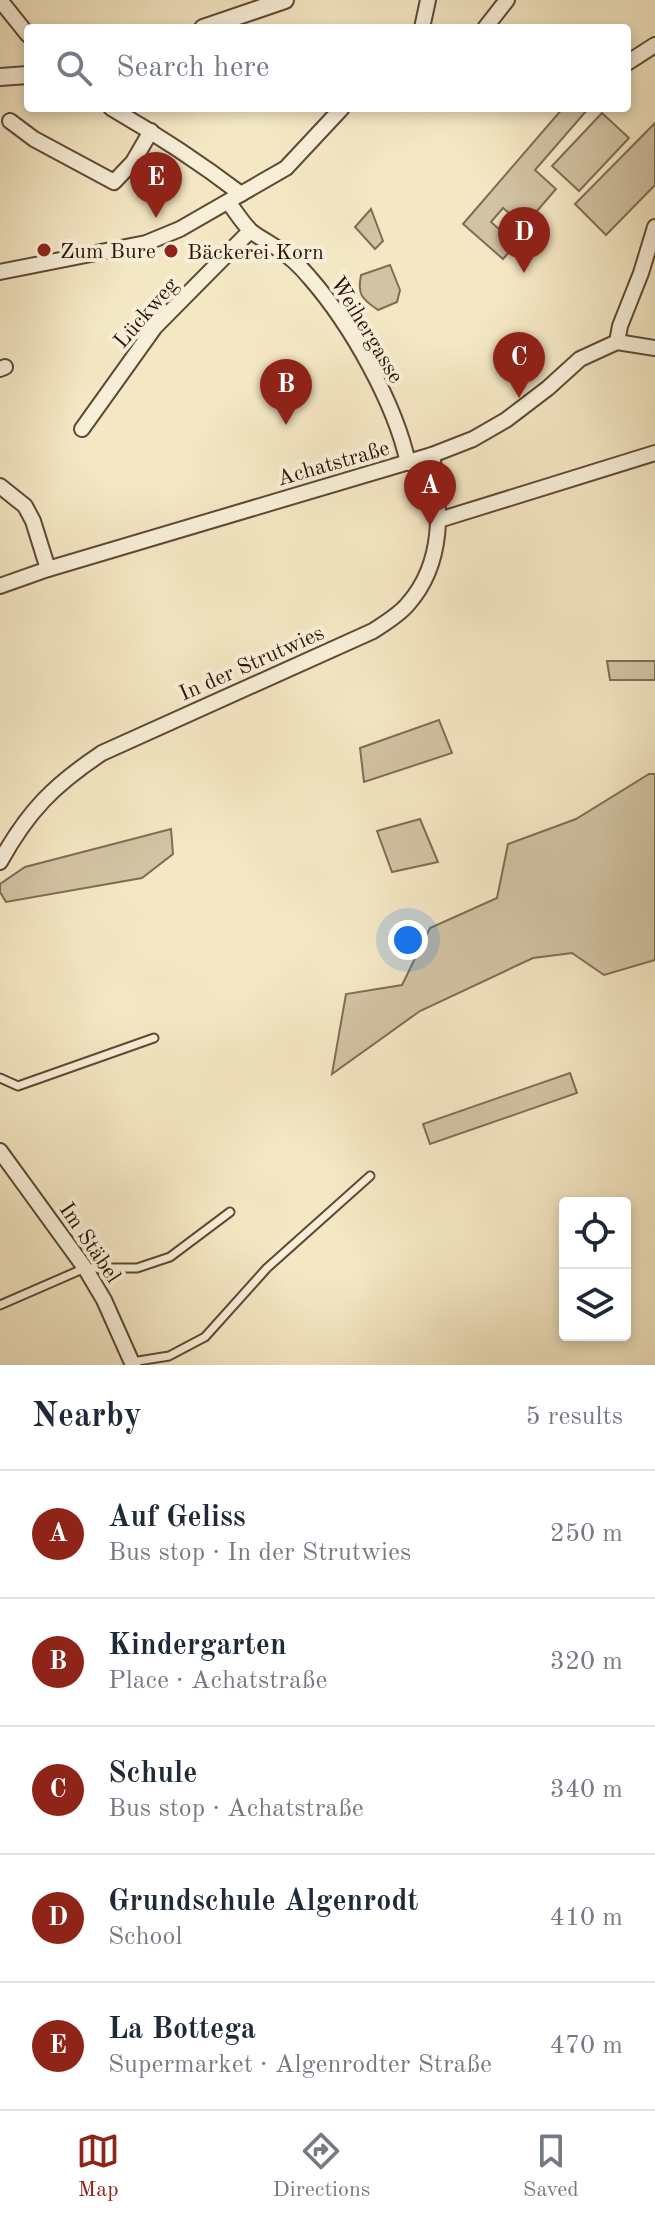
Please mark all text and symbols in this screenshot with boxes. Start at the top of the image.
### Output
search box [24,24,631,112]
icon: search [52,46,96,90]
text: Search here [116,53,270,83]
pin: E [130,152,182,218]
pin: D [498,207,550,273]
marker: Zum Bure [35,241,53,259]
place label: Zum Bure [60,241,156,263]
marker: Bäckerei Korn [162,242,180,260]
place label: Bäckerei Korn [187,242,324,264]
street label: Weihergasse [326,273,407,387]
street label: Lückweg [110,274,183,353]
pin: C [493,332,545,398]
pin: B [260,359,312,425]
street label: Achatstraße [275,437,392,490]
pin: A [404,460,456,526]
street label: In der Strutwies [176,622,328,706]
your location [388,920,428,960]
map controls [559,1197,631,1341]
button: locate [559,1197,631,1269]
street label: Im Stäbel [55,1199,124,1287]
button: layers [559,1269,631,1341]
text: Nearby [32,1400,142,1434]
text: 5 results [525,1404,623,1430]
text: Auf Geliss [108,1503,246,1533]
text: A [48,1521,68,1547]
text: 250 m [550,1521,623,1547]
text: Bus stop · In der Strutwies [108,1540,411,1566]
text: Kindergarten [108,1631,287,1661]
text: B [49,1649,67,1675]
text: 320 m [550,1649,623,1675]
text: Place · Achatstraße [108,1668,328,1694]
text: Schule [108,1759,197,1789]
text: C [49,1777,67,1803]
text: 340 m [550,1777,623,1803]
text: Bus stop · Achatstraße [108,1796,364,1822]
text: Grundschule Algenrodt [108,1887,419,1917]
text: D [48,1905,68,1931]
text: 410 m [550,1905,623,1931]
text: School [108,1924,182,1950]
text: La Bottega [108,2015,256,2045]
text: E [49,2033,67,2059]
text: 470 m [550,2033,623,2059]
text: Supermarket · Algenrodter Straße [108,2052,492,2078]
tab: Map [76,2129,120,2204]
tab: Directions [273,2129,370,2204]
tab: Saved [523,2129,579,2204]

